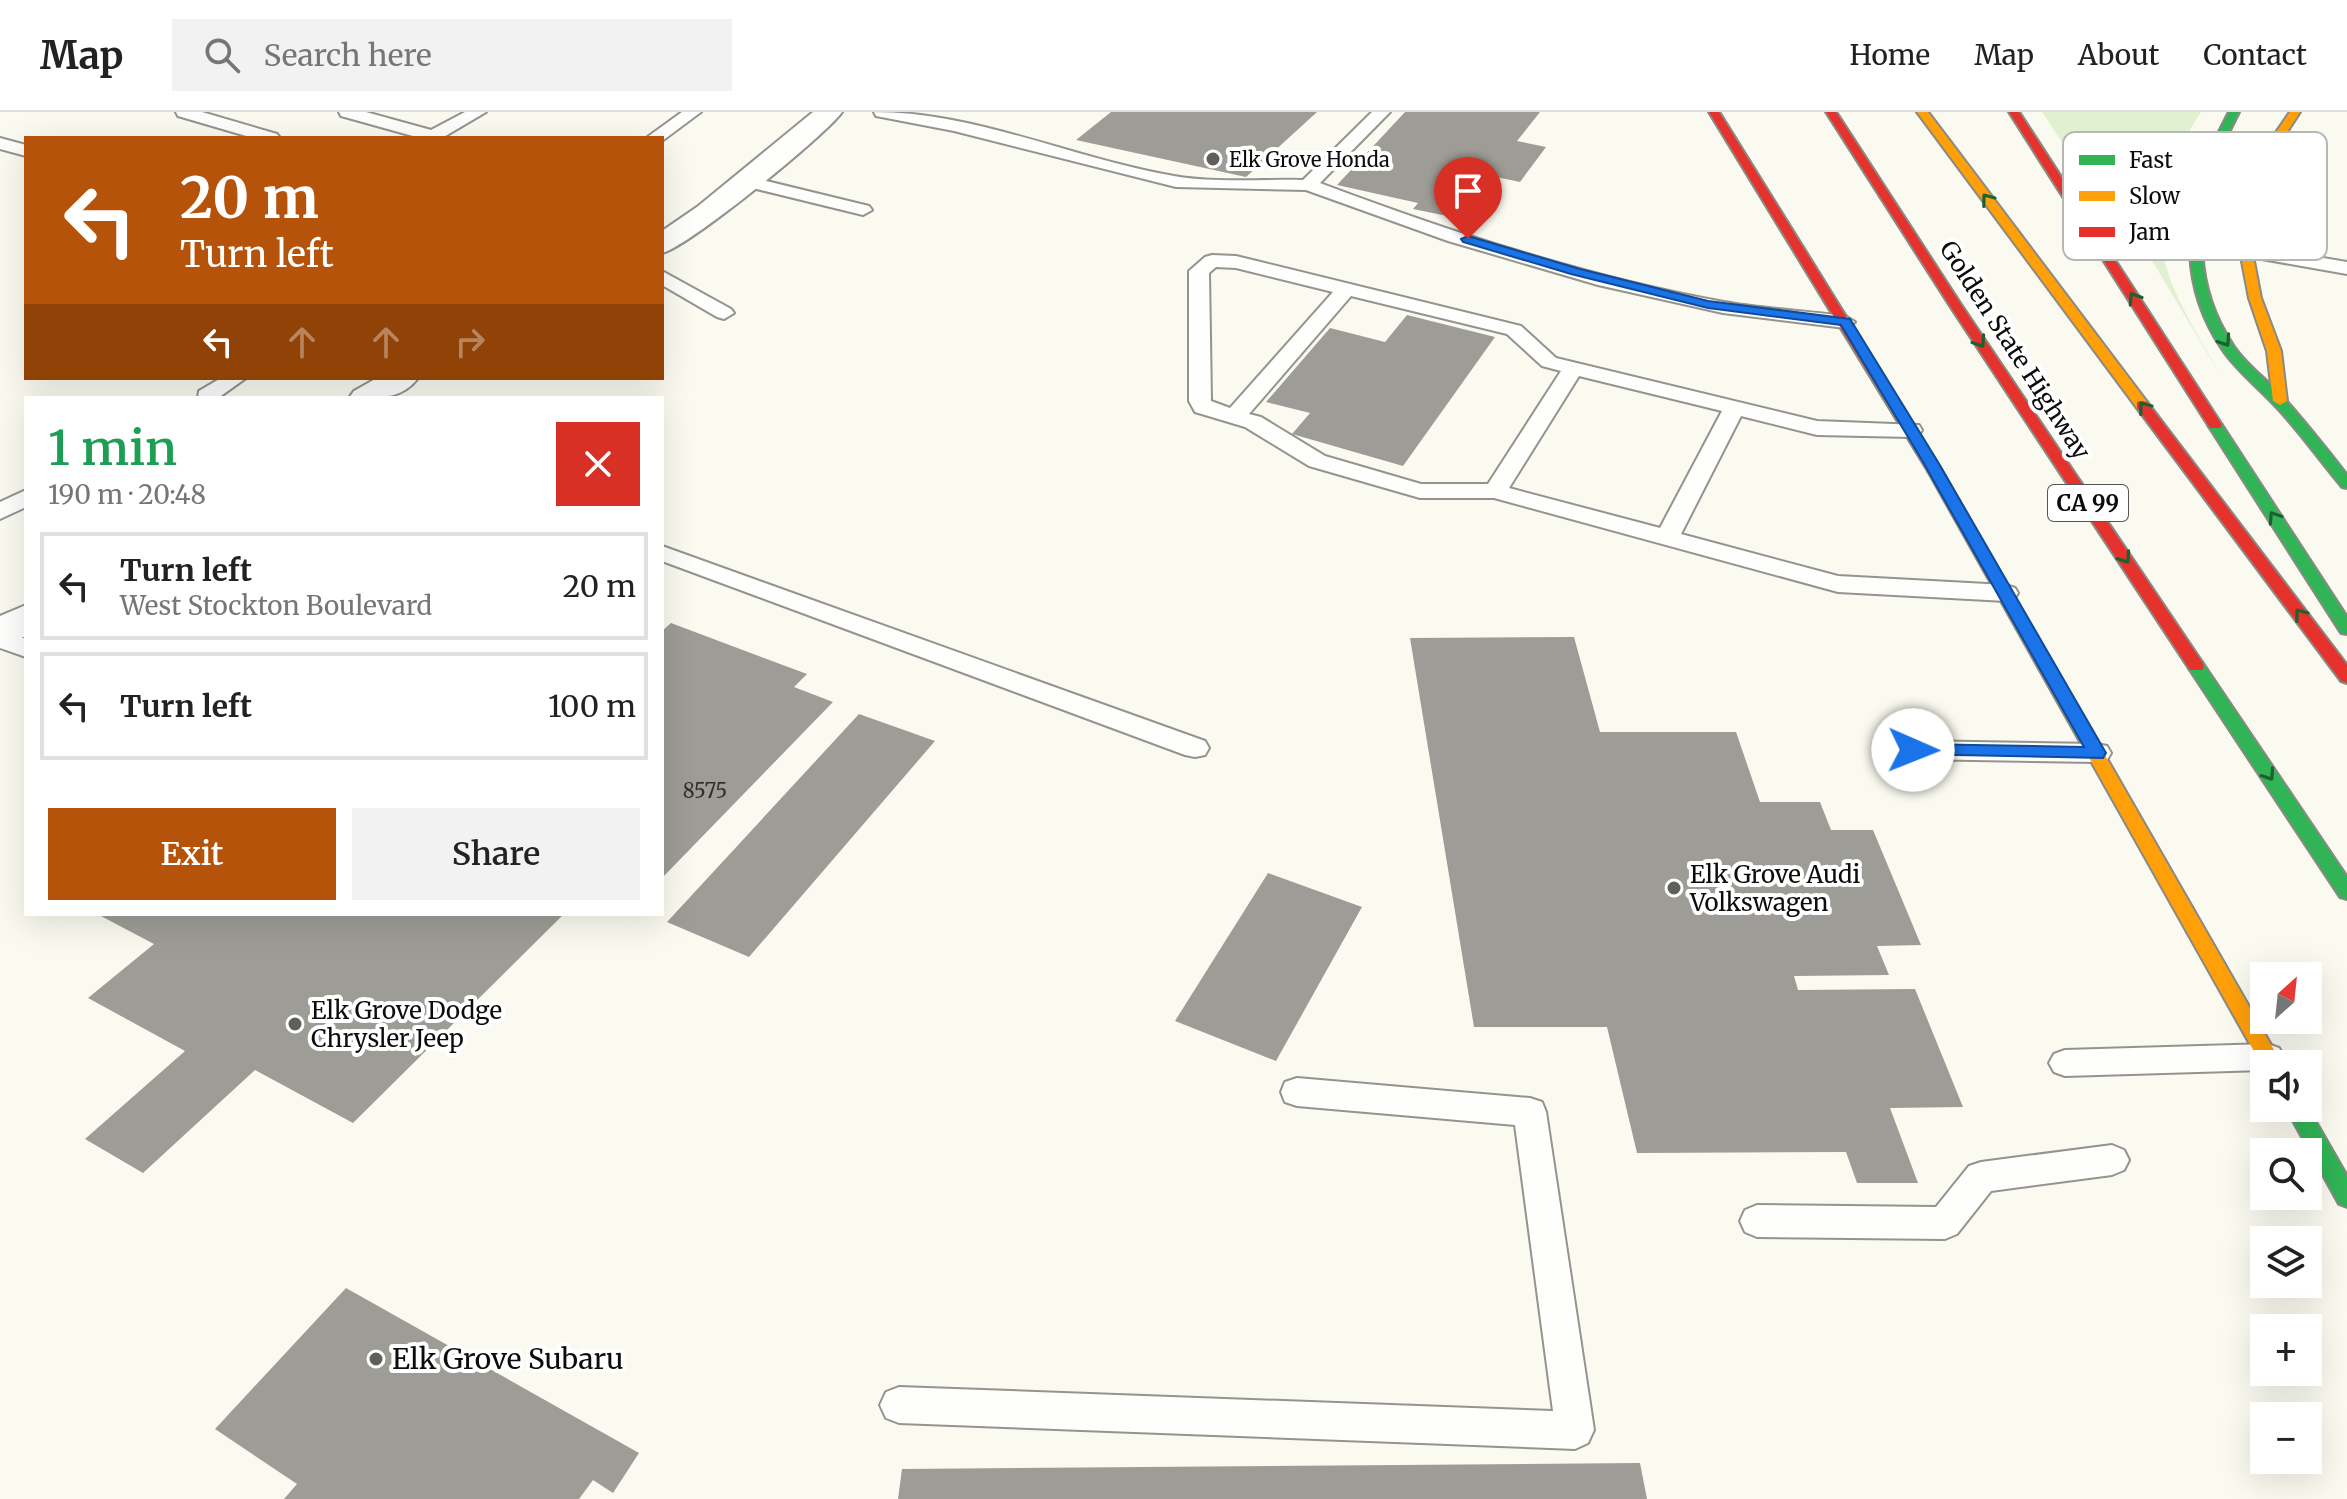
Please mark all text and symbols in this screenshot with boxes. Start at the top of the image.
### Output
search box [172,19,732,91]
text: Map [40,32,124,79]
icon: search [200,33,244,77]
text: Search here [264,36,432,74]
text: Home [1849,37,1930,73]
text: Map [1974,37,2034,73]
text: About [2078,37,2159,73]
text: Contact [2203,37,2307,73]
legend [2063,132,2327,260]
text: Fast [2129,146,2173,174]
place label: Elk Grove Honda [1229,147,1390,172]
marker: Elk Grove Honda [1204,150,1222,168]
pin [1434,157,1502,239]
text: 20 m [180,163,319,233]
icon: left [48,168,152,272]
icon: arrive [1446,169,1490,213]
text: Slow [2129,182,2180,210]
one-way arrow [1983,193,1997,208]
text: Jam [2128,218,2170,246]
text: Turn left [180,232,334,277]
street label: Golden State Highway [1933,235,2097,465]
one-way arrow [2128,292,2143,307]
icon: left [196,320,240,364]
icon: ahead [280,320,324,364]
icon: ahead [364,320,408,364]
icon: right [448,320,492,364]
one-way arrow [1971,333,1986,347]
one-way arrow [2216,333,2231,347]
one-way arrow [2139,401,2153,415]
text: 1 min [48,418,177,478]
button: close [556,422,640,506]
text: 190 m · 20:48 [48,478,206,511]
road number: CA 99 [2048,485,2128,521]
one-way arrow [2269,511,2284,525]
one-way arrow [2115,550,2130,564]
text: Turn left [120,551,252,589]
icon: left [52,564,96,608]
text: 20 m [563,567,636,605]
text: West Stockton Boulevard [120,589,432,622]
one-way arrow [2296,608,2310,623]
icon: left [52,684,96,728]
text: Turn left [120,687,252,725]
text: 100 m [548,687,636,725]
position arrow [1871,708,1955,792]
one-way arrow [2259,766,2274,780]
house number: 8575 [683,778,727,803]
button: Exit [48,808,336,900]
button: Share [352,808,640,900]
place label: Elk Grove Audi Volkswagen [1689,859,1860,918]
marker: Elk Grove Audi Volkswagen [1665,879,1683,897]
north arrow [2250,962,2322,1034]
map controls [2250,962,2322,1474]
place label: Elk Grove Dodge Chrysler Jeep [311,995,502,1054]
marker: Elk Grove Dodge Chrysler Jeep [286,1015,304,1033]
button: sound [2250,1050,2322,1122]
button: search [2250,1138,2322,1210]
button: layers [2250,1226,2322,1298]
button: + [2250,1314,2322,1386]
place label: Elk Grove Subaru [392,1341,624,1377]
marker: Elk Grove Subaru [367,1350,385,1368]
button: − [2250,1402,2322,1474]

